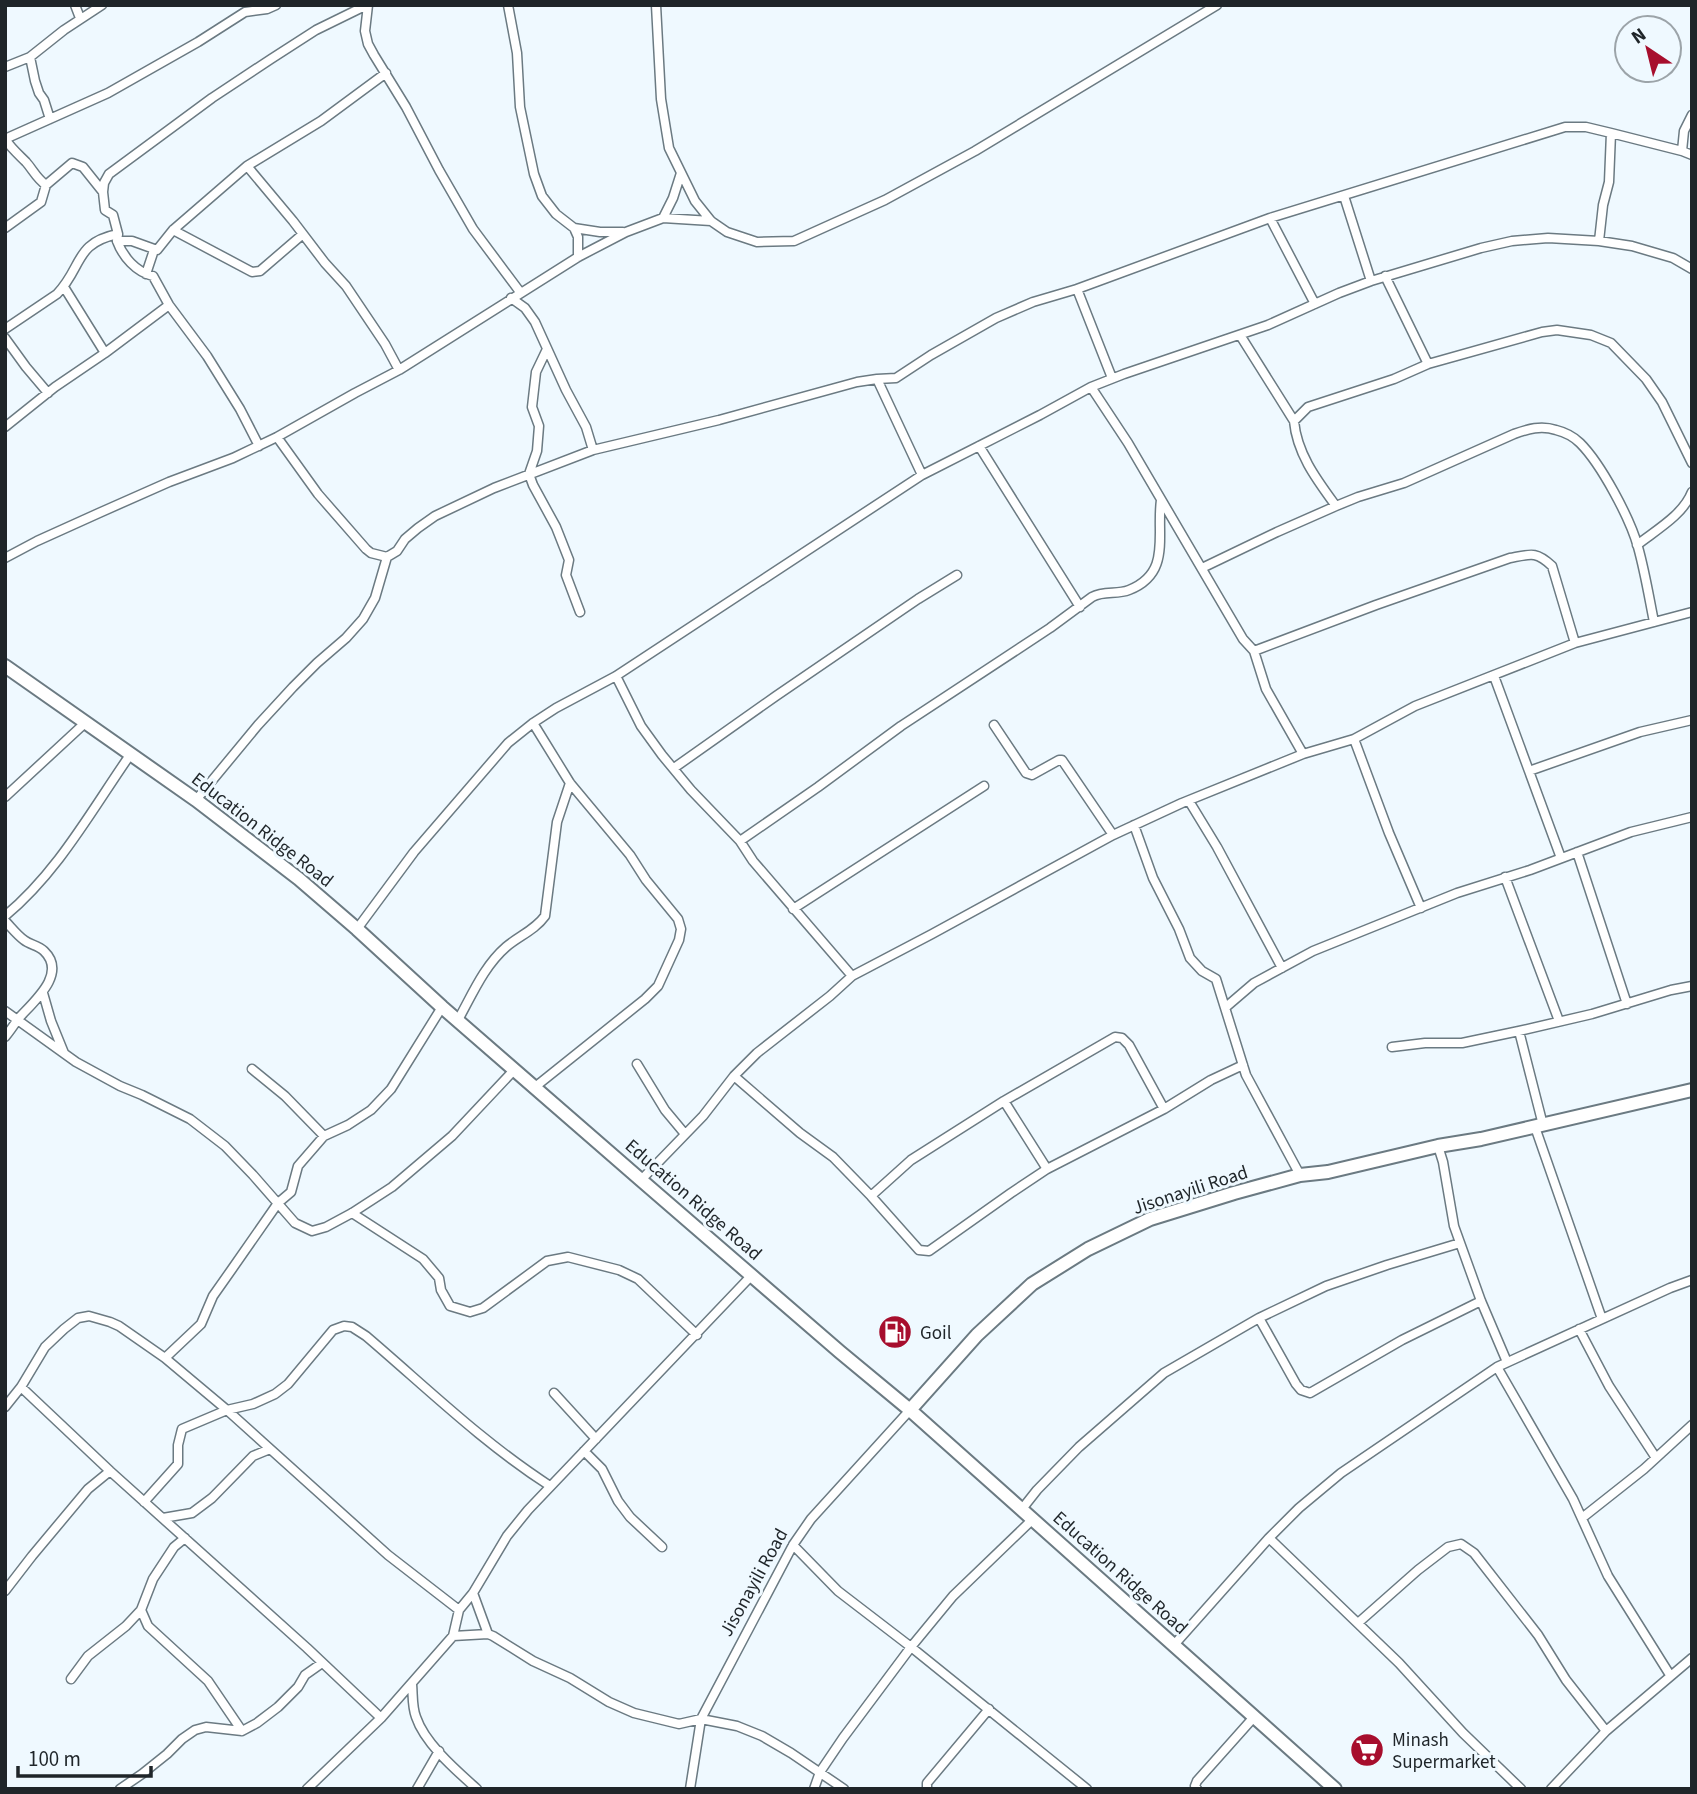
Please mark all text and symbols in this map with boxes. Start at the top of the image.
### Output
north arrow [1613,14,1683,84]
text: N [1626,22,1652,51]
street label: Education Ridge Road [185,766,339,894]
street label: Education Ridge Road [619,1133,767,1267]
street label: Jisonayili Road [1129,1159,1252,1222]
fuel station icon: Goil [876,1313,914,1351]
place label: Goil [920,1320,952,1347]
street label: Education Ridge Road [1047,1505,1193,1641]
street label: Jisonayili Road [713,1524,795,1642]
place label: Minash Supermarket [1392,1727,1496,1776]
supermarket icon: Minash Supermarket [1348,1731,1386,1769]
scale bar [18,1734,150,1778]
text: 100 m [28,1744,81,1774]

